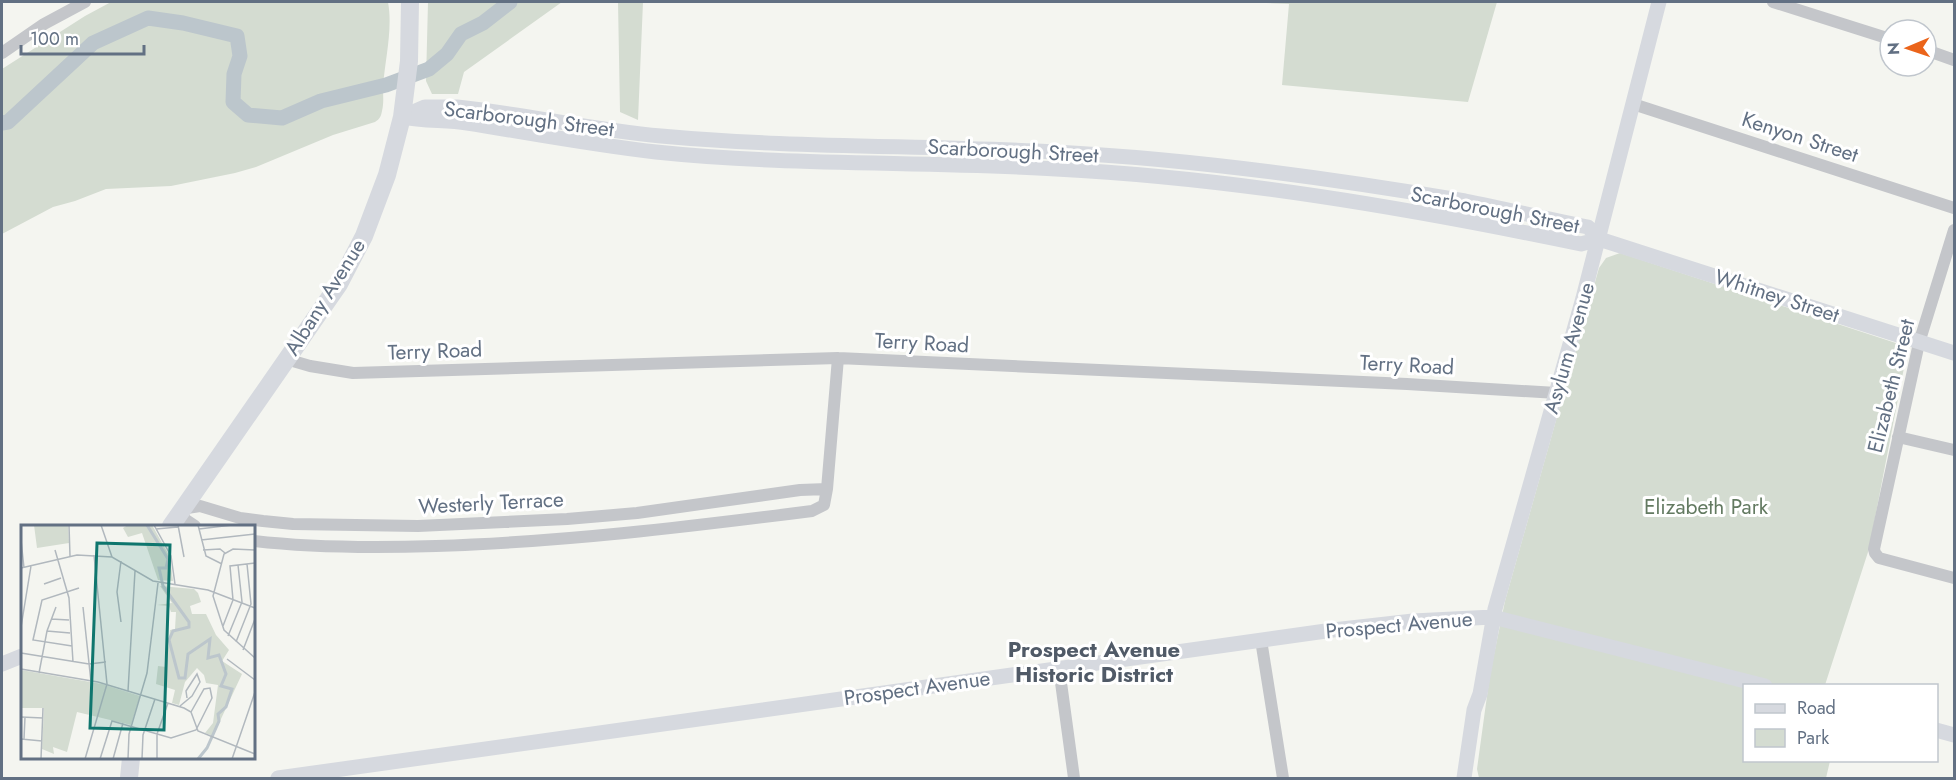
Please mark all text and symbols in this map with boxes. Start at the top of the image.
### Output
scale bar [21,18,144,56]
north arrow [1878,18,1938,78]
text: 100 m [30,26,79,52]
text: N [1882,42,1905,55]
street label: Scarborough Street [442,94,616,144]
street label: Kenyon Street [1738,104,1862,170]
street label: Scarborough Street [927,132,1099,170]
street label: Scarborough Street [1408,179,1582,241]
street label: Albany Avenue [277,233,373,361]
street label: Whitney Street [1711,262,1843,330]
street label: Asylum Avenue [1536,279,1602,417]
street label: Elizabeth Street [1860,316,1922,456]
street label: Terry Road [874,326,970,360]
street label: Terry Road [387,334,483,368]
street label: Terry Road [1359,348,1455,382]
street label: Westerly Terrace [417,484,565,522]
park label: Elizabeth Park [1644,492,1769,522]
inset map [21,525,255,759]
street label: Prospect Avenue [1324,604,1474,646]
district label: Prospect Avenue Historic District [1008,633,1180,690]
street label: Prospect Avenue [842,663,992,713]
legend [1743,684,1938,762]
text: Road [1797,695,1836,721]
text: Park [1797,725,1829,751]

